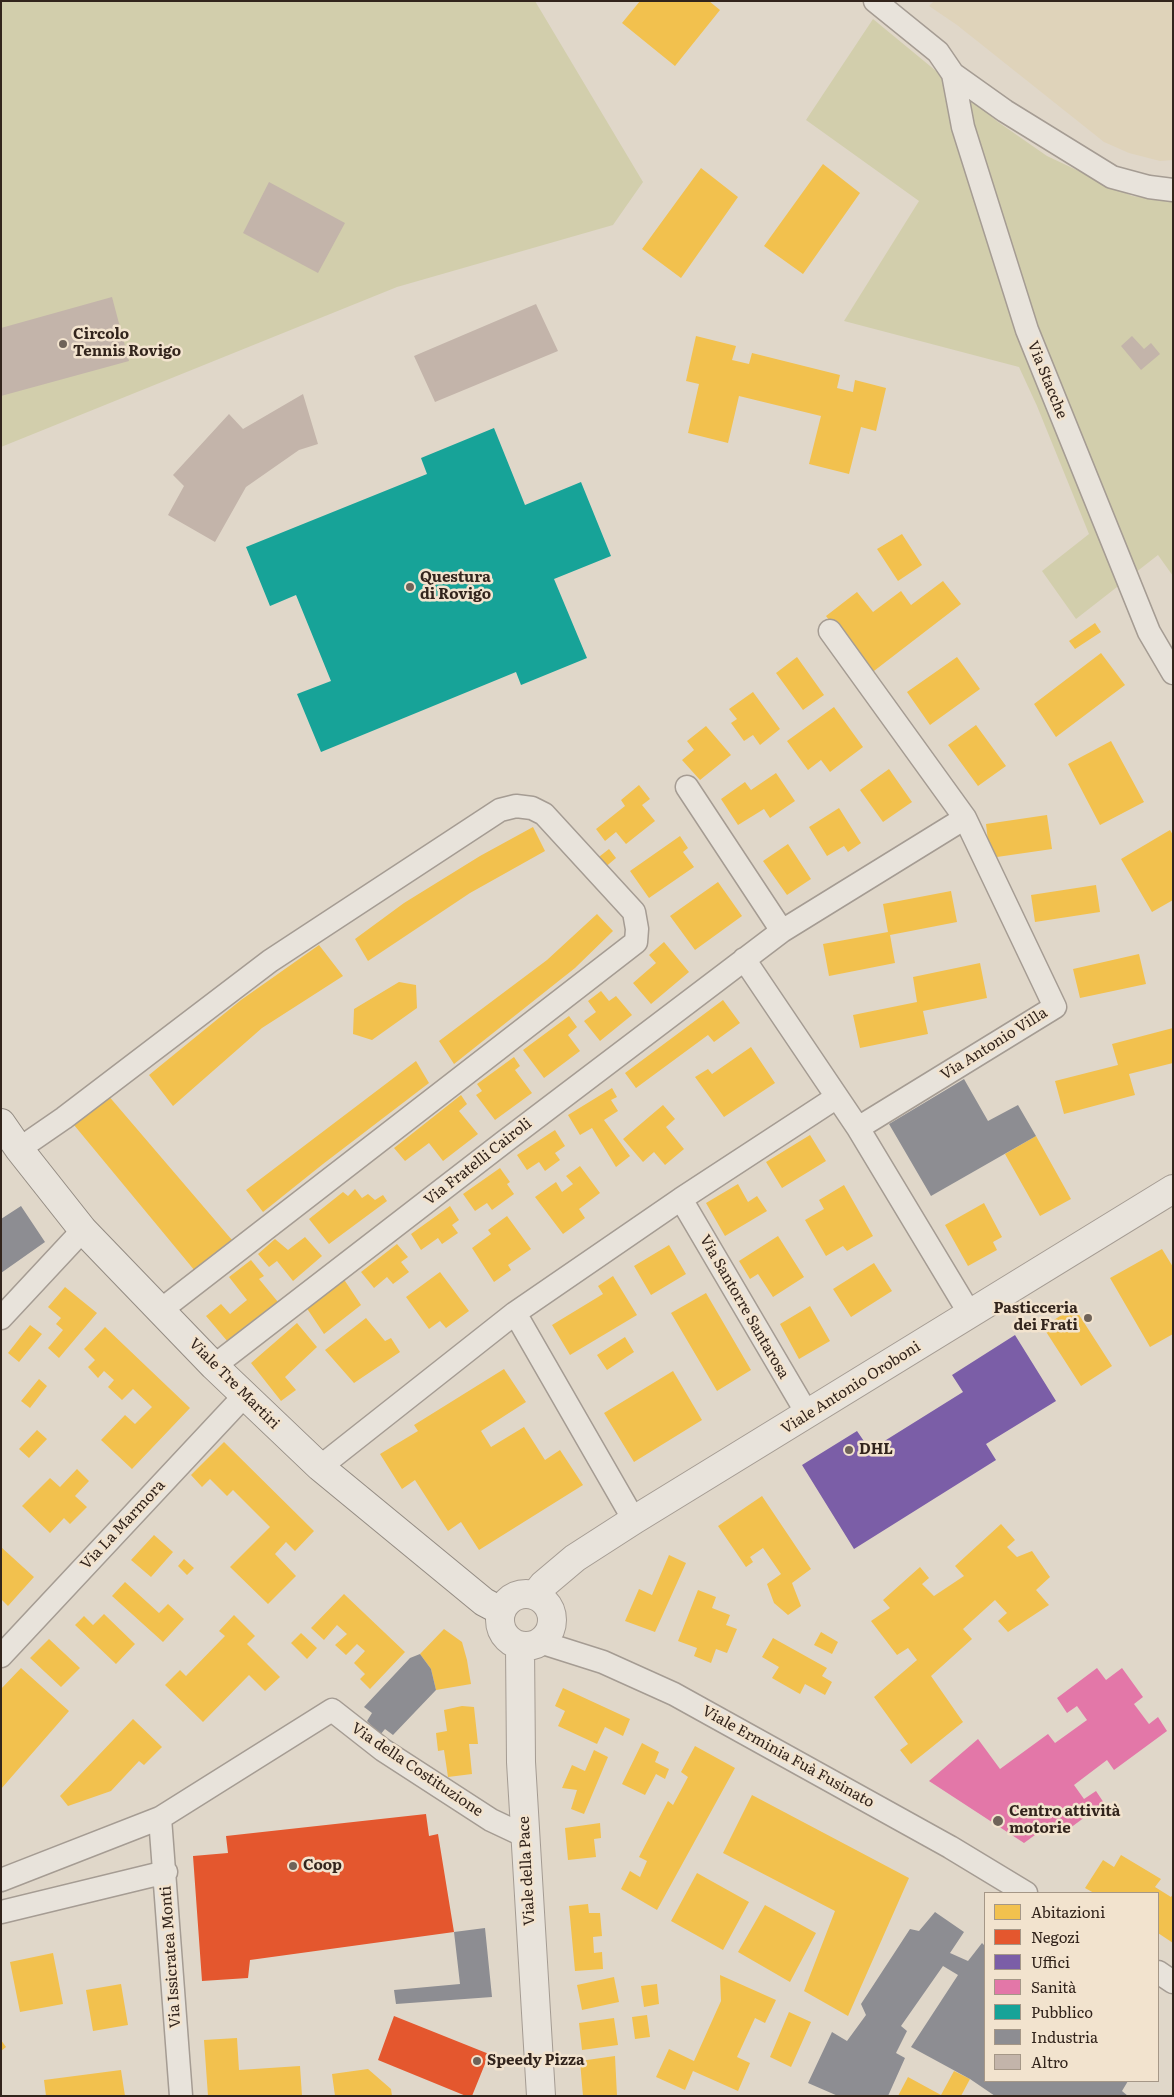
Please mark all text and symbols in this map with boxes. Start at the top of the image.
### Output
place label: Circolo Tennis Rovigo [73,326,181,361]
marker: Circolo Tennis Rovigo [57,338,69,350]
street label: Via Stacche [1023,339,1071,421]
place label: Questura di Rovigo [420,569,491,604]
marker: Questura di Rovigo [404,581,416,593]
street label: Via Antonio Villa [937,1004,1051,1084]
street label: Via Fratelli Cairoli [421,1115,535,1209]
street label: Via Santorre Santarosa [695,1232,793,1382]
place label: Pasticceria dei Frati [993,1300,1078,1335]
marker: Pasticceria dei Frati [1082,1312,1094,1324]
street label: Viale Tre Martiri [185,1335,283,1433]
street label: Viale Antonio Oroboni [778,1338,924,1438]
place label: DHL [859,1441,893,1459]
marker: DHL [843,1444,855,1456]
street label: Via La Marmora [77,1477,169,1573]
street label: Viale Erminia Fuà Fusinato [699,1702,877,1812]
street label: Via della Costituzione [348,1719,486,1821]
place label: Centro attività motorie [1009,1803,1120,1838]
marker: Centro attività motorie [991,1814,1005,1828]
street label: Viale della Pace [515,1816,539,1926]
place label: Coop [303,1857,342,1875]
marker: Coop [287,1860,299,1872]
street label: Via Issicratea Monti [157,1885,185,2029]
legend [984,1892,1159,2082]
text: Abitazioni [1031,1900,1105,1923]
text: Negozi [1031,1925,1080,1948]
text: Uffici [1031,1950,1070,1973]
text: Sanità [1031,1975,1076,1998]
text: Pubblico [1031,2000,1093,2023]
text: Industria [1031,2025,1098,2048]
text: Altro [1031,2050,1068,2073]
place label: Speedy Pizza [487,2052,585,2070]
marker: Speedy Pizza [471,2055,483,2067]

